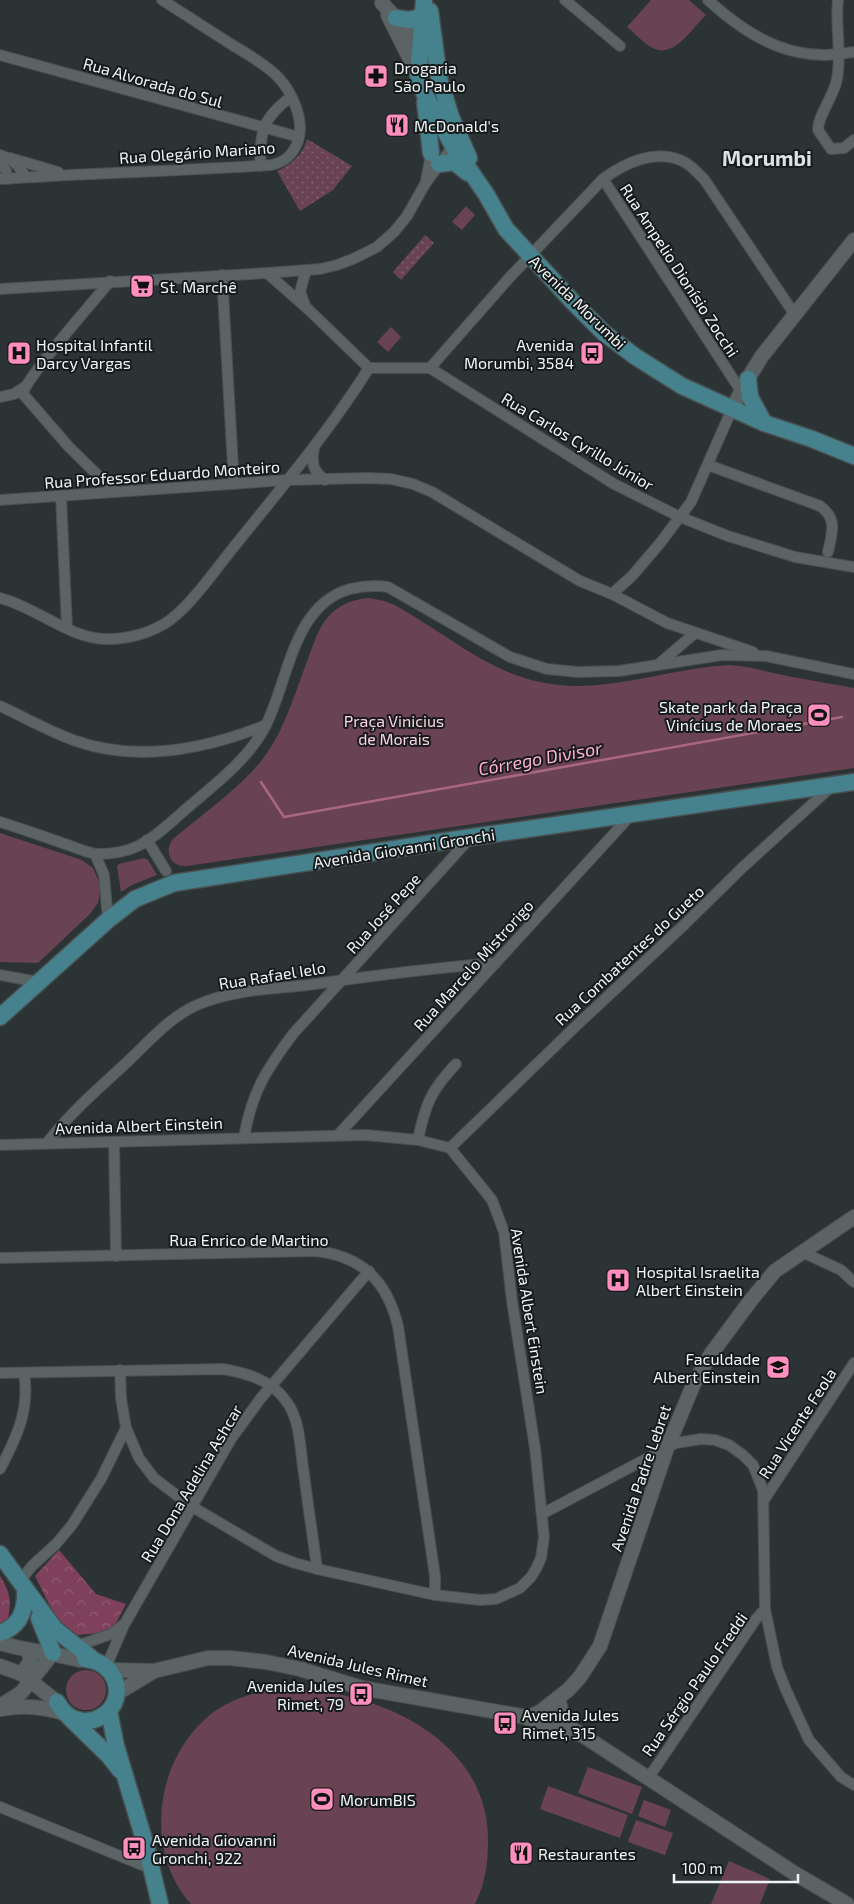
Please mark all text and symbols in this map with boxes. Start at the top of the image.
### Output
street label: Rua Alvorada do Sul [81,53,225,111]
place label: Drogaria São Paulo [394,58,466,95]
pharmacy icon: Drogaria São Paulo [363,63,389,89]
restaurant icon: McDonald's [384,112,410,138]
place label: McDonald's [414,116,499,135]
street label: Rua Olegário Mariano [118,137,276,167]
district label: Morumbi [722,145,812,170]
street label: Rua Ampelio Dionísio Zocchi [617,180,743,360]
street label: Avenida Morumbi [526,251,630,353]
supermarket icon: St. Marchê [129,273,155,299]
place label: St. Marchê [160,277,237,296]
place label: Hospital Infantil Darcy Vargas [36,335,153,372]
place label: Avenida Morumbi, 3584 [464,335,574,372]
hospital icon: Hospital Infantil Darcy Vargas [6,340,32,366]
bus stop icon: Avenida Morumbi, 3584 [579,340,605,366]
street label: Rua Carlos Cyrillo Júnior [498,388,658,494]
street label: Rua Professor Eduardo Monteiro [44,456,280,492]
place label: Skate park da Praça Vinícius de Moraes [659,697,802,734]
sports icon: Skate park da Praça Vinícius de Moraes [806,702,832,728]
park label: Praça Vinicius de Morais [344,711,444,748]
water label: Córrego Divisor [476,736,604,780]
street label: Avenida Giovanni Gronchi [312,824,496,872]
street label: Rua José Pepe [342,869,424,957]
street label: Rua Combatentes do Gueto [551,881,707,1029]
street label: Rua Marcelo Mistrorigo [409,895,537,1035]
street label: Rua Rafael Ielo [217,957,327,993]
street label: Avenida Albert Einstein [55,1113,223,1137]
street label: Avenida Albert Einstein [507,1227,553,1395]
street label: Rua Enrico de Martino [169,1230,329,1249]
place label: Hospital Israelita Albert Einstein [636,1262,760,1299]
hospital icon: Hospital Israelita Albert Einstein [605,1267,631,1293]
place label: Faculdade Albert Einstein [653,1349,760,1386]
school or university icon: Faculdade Albert Einstein [765,1354,791,1380]
street label: Rua Vicente Feola [754,1364,840,1482]
street label: Rua Dona Adelina Ashcar [136,1400,246,1565]
street label: Avenida Padre Lebret [606,1402,674,1554]
street label: Rua Sérgio Paulo Freddi [637,1609,751,1759]
street label: Avenida Jules Rimet [286,1640,430,1690]
place label: Avenida Jules Rimet, 79 [247,1676,344,1713]
bus stop icon: Avenida Jules Rimet, 79 [348,1681,374,1707]
place label: Avenida Jules Rimet, 315 [522,1705,619,1742]
bus stop icon: Avenida Jules Rimet, 315 [492,1710,518,1736]
sports icon: MorumBIS [309,1786,335,1812]
place label: MorumBIS [340,1790,416,1809]
place label: Avenida Giovanni Gronchi, 922 [152,1830,276,1867]
bus stop icon: Avenida Giovanni Gronchi, 922 [121,1835,147,1861]
restaurant icon: Restaurantes [508,1840,534,1866]
place label: Restaurantes [538,1844,636,1863]
scale bar [674,1852,798,1884]
text: 100 m [682,1859,723,1877]

